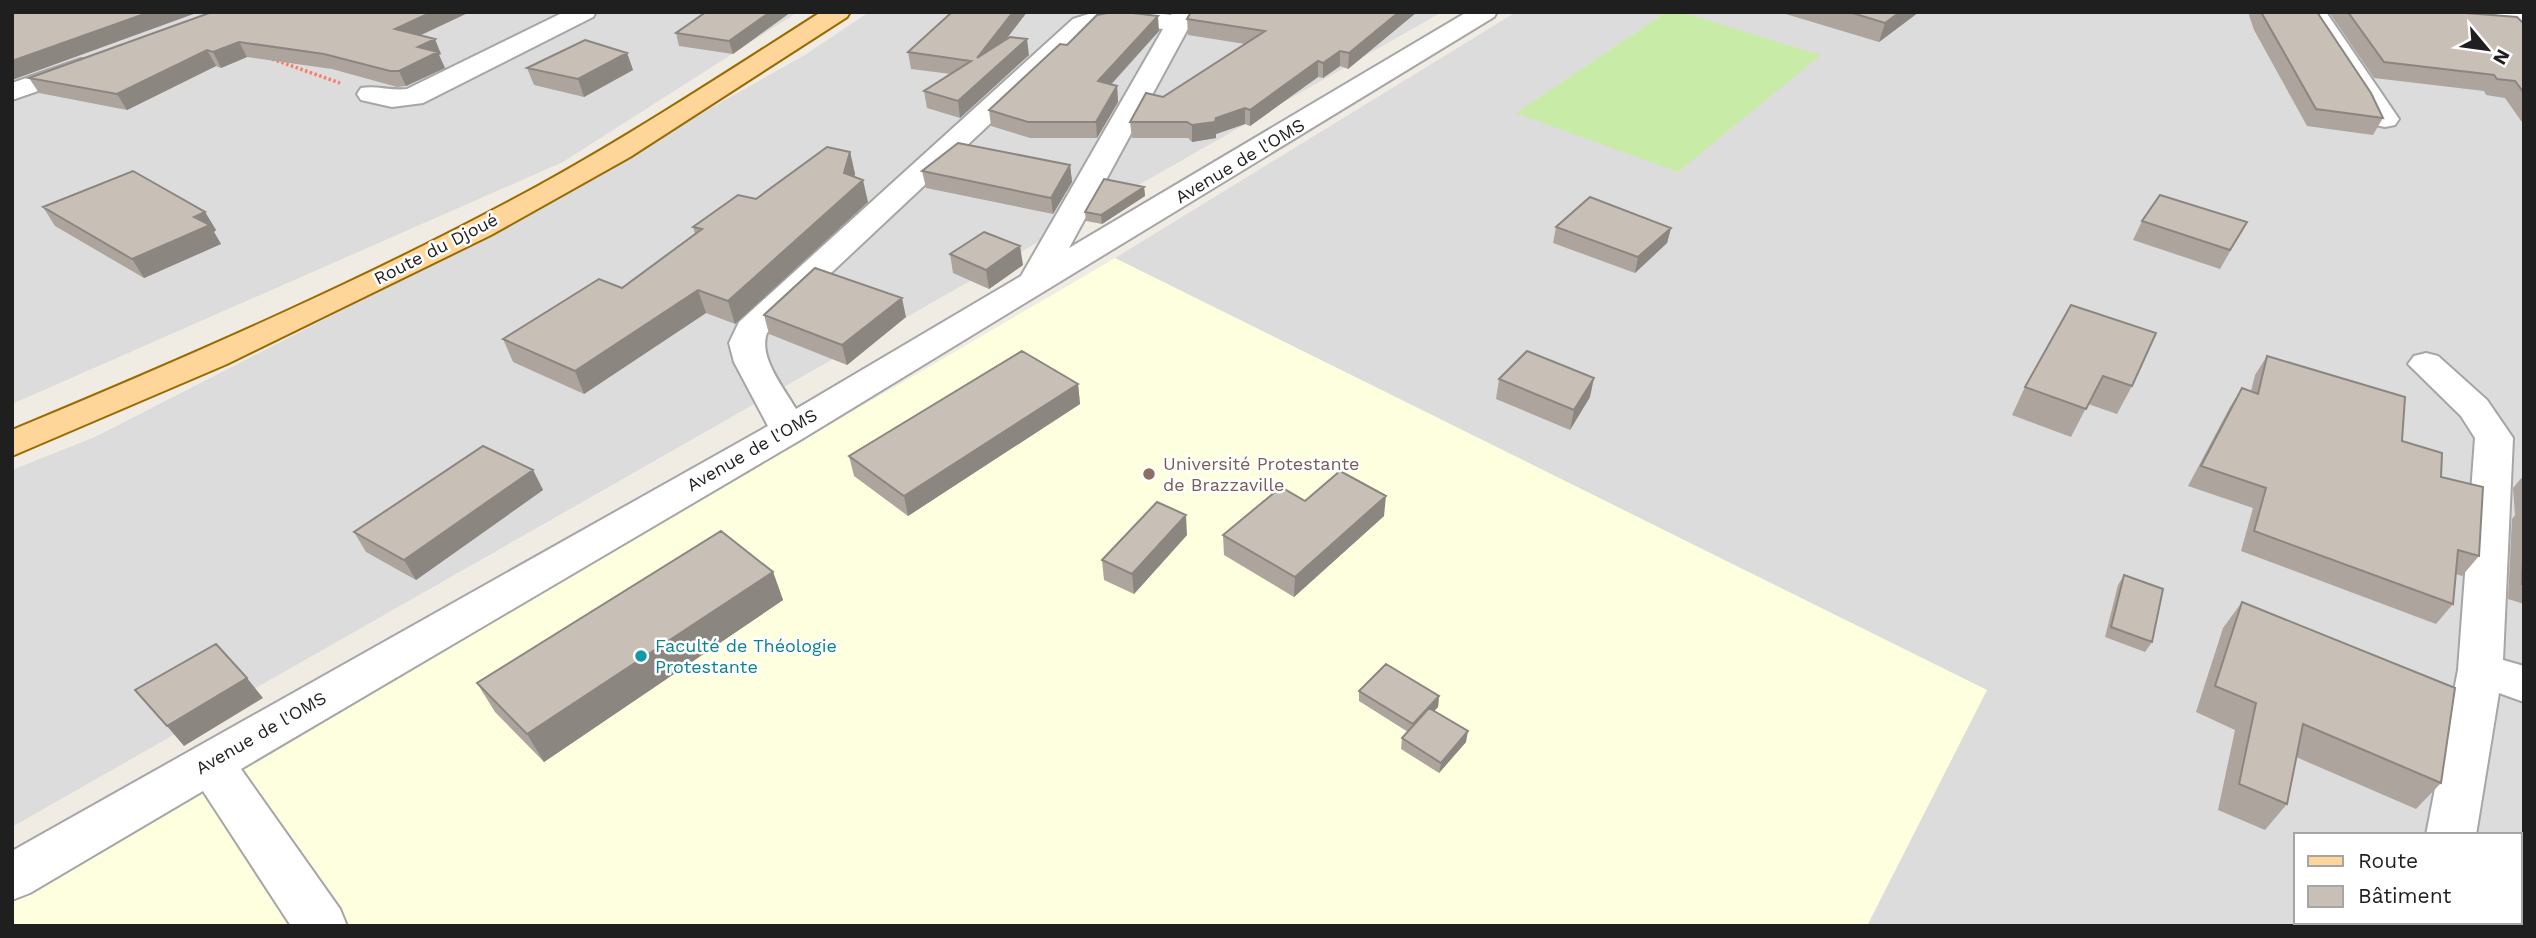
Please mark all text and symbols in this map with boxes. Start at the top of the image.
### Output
north arrow [2452,14,2522,84]
text: N [2488,45,2515,69]
street label: Avenue de l'OMS [1171,114,1308,208]
street label: Route du Djoué [370,208,501,289]
street label: Avenue de l'OMS [683,404,821,495]
place label: Université Protestante de Brazzaville [1163,453,1359,495]
marker: Université Protestante de Brazzaville [1141,466,1157,482]
place label: Faculté de Théologie Protestante [655,635,837,677]
marker: Faculté de Théologie Protestante [633,648,649,664]
street label: Avenue de l'OMS [192,687,330,778]
legend [2294,833,2522,924]
text: Route [2358,848,2418,873]
text: Bâtiment [2358,883,2452,908]

